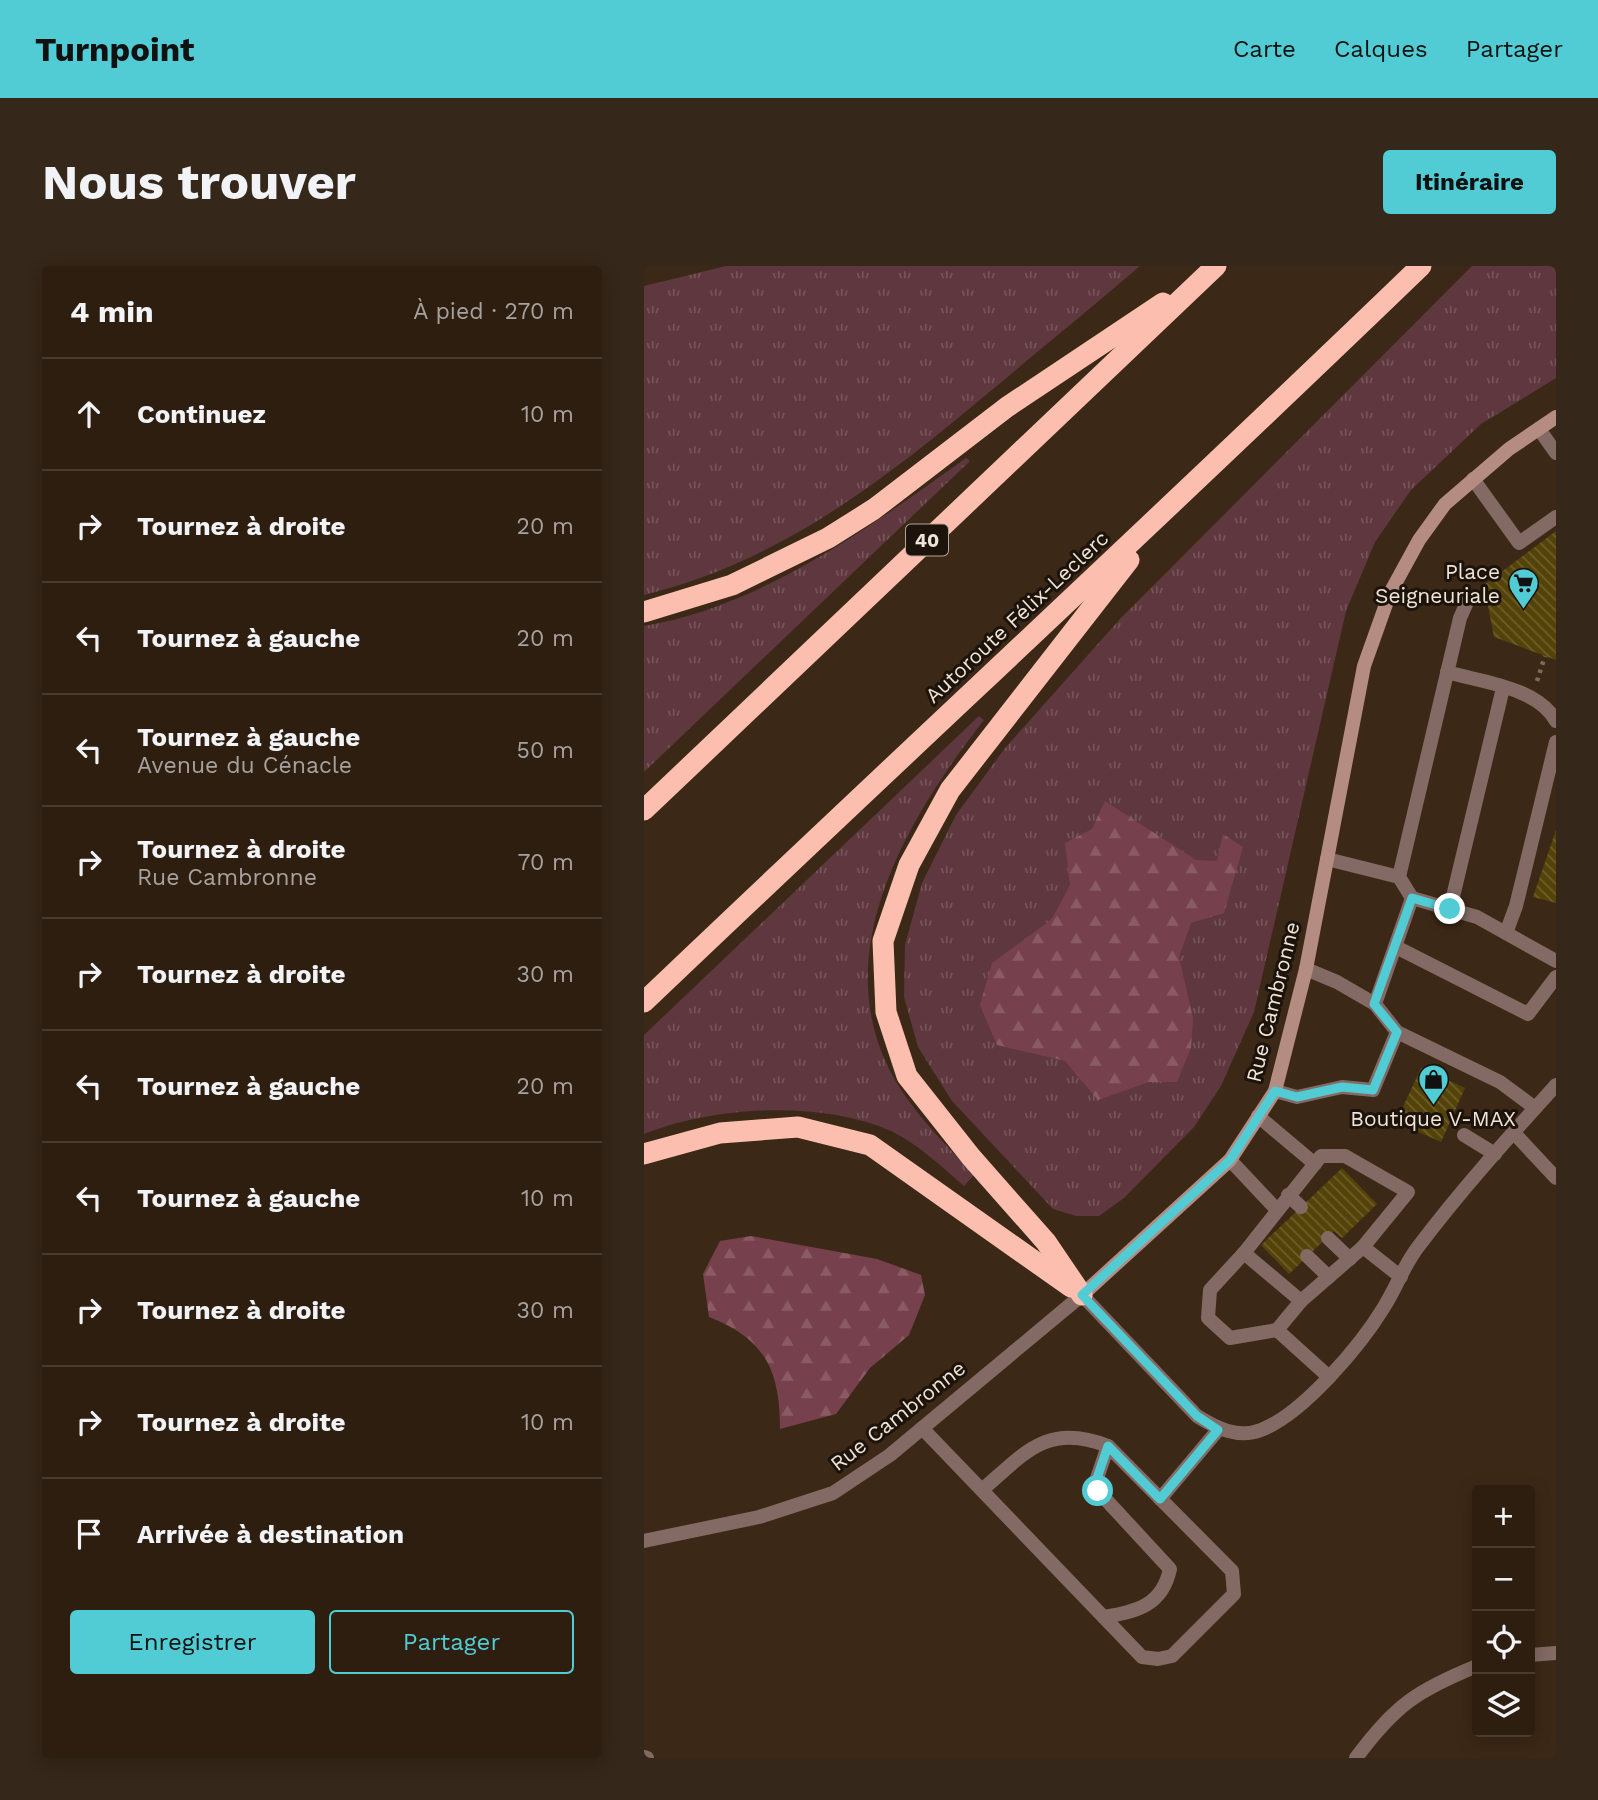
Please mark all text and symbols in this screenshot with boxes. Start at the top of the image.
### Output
text: Turnpoint [35,30,194,69]
text: Carte [1233,35,1296,63]
text: Calques [1334,35,1428,63]
text: Partager [1466,35,1563,63]
button: Itinéraire [1383,150,1556,214]
text: Nous trouver [42,153,356,211]
text: 4 min [70,294,154,329]
text: À pied · 270 m [413,298,574,325]
icon: ahead [70,395,108,433]
text: Continuez [137,399,266,429]
text: 10 m [521,401,574,428]
icon: right [70,507,108,545]
text: Tournez à droite [137,511,346,541]
text: 20 m [517,513,574,540]
road number: 40 [906,524,948,556]
street label: Autoroute Félix-Leclerc [920,525,1113,708]
place label: Place Seigneuriale [1375,559,1500,608]
supermarket icon: Place Seigneuriale [1506,567,1540,611]
icon: left [70,619,108,657]
text: Tournez à gauche [137,623,360,653]
text: 20 m [517,625,574,652]
text: Tournez à gauche [137,722,360,752]
icon: left [70,731,108,769]
text: 50 m [517,737,574,764]
text: Avenue du Cénacle [137,752,352,779]
text: Tournez à droite [137,834,346,864]
icon: right [70,843,108,881]
text: 70 m [517,849,574,876]
text: Rue Cambronne [137,864,317,891]
route end [1434,893,1465,924]
street label: Rue Cambronne [1241,919,1305,1085]
icon: right [70,955,108,993]
text: Tournez à droite [137,959,346,989]
text: 30 m [517,961,574,988]
shop icon: Boutique V-MAX [1416,1062,1450,1106]
icon: left [70,1067,108,1105]
text: Tournez à gauche [137,1071,360,1101]
text: 20 m [517,1073,574,1100]
place label: Boutique V-MAX [1350,1106,1516,1131]
icon: left [70,1179,108,1217]
text: Tournez à gauche [137,1183,360,1213]
text: 10 m [521,1185,574,1212]
icon: right [70,1291,108,1329]
text: Tournez à droite [137,1295,346,1325]
text: 30 m [517,1297,574,1324]
street label: Rue Cambronne [825,1355,970,1476]
icon: right [70,1403,108,1441]
text: Tournez à droite [137,1407,346,1437]
text: 10 m [521,1409,574,1436]
route start [1082,1475,1113,1506]
map controls [1472,1485,1535,1737]
button: + [1472,1485,1535,1548]
icon: arrive [70,1515,108,1553]
text: Arrivée à destination [137,1519,404,1549]
button: − [1472,1548,1535,1611]
button: Enregistrer [70,1610,315,1674]
button: Partager [329,1610,574,1674]
button: locate [1472,1611,1535,1674]
button: layers [1472,1674,1535,1737]

